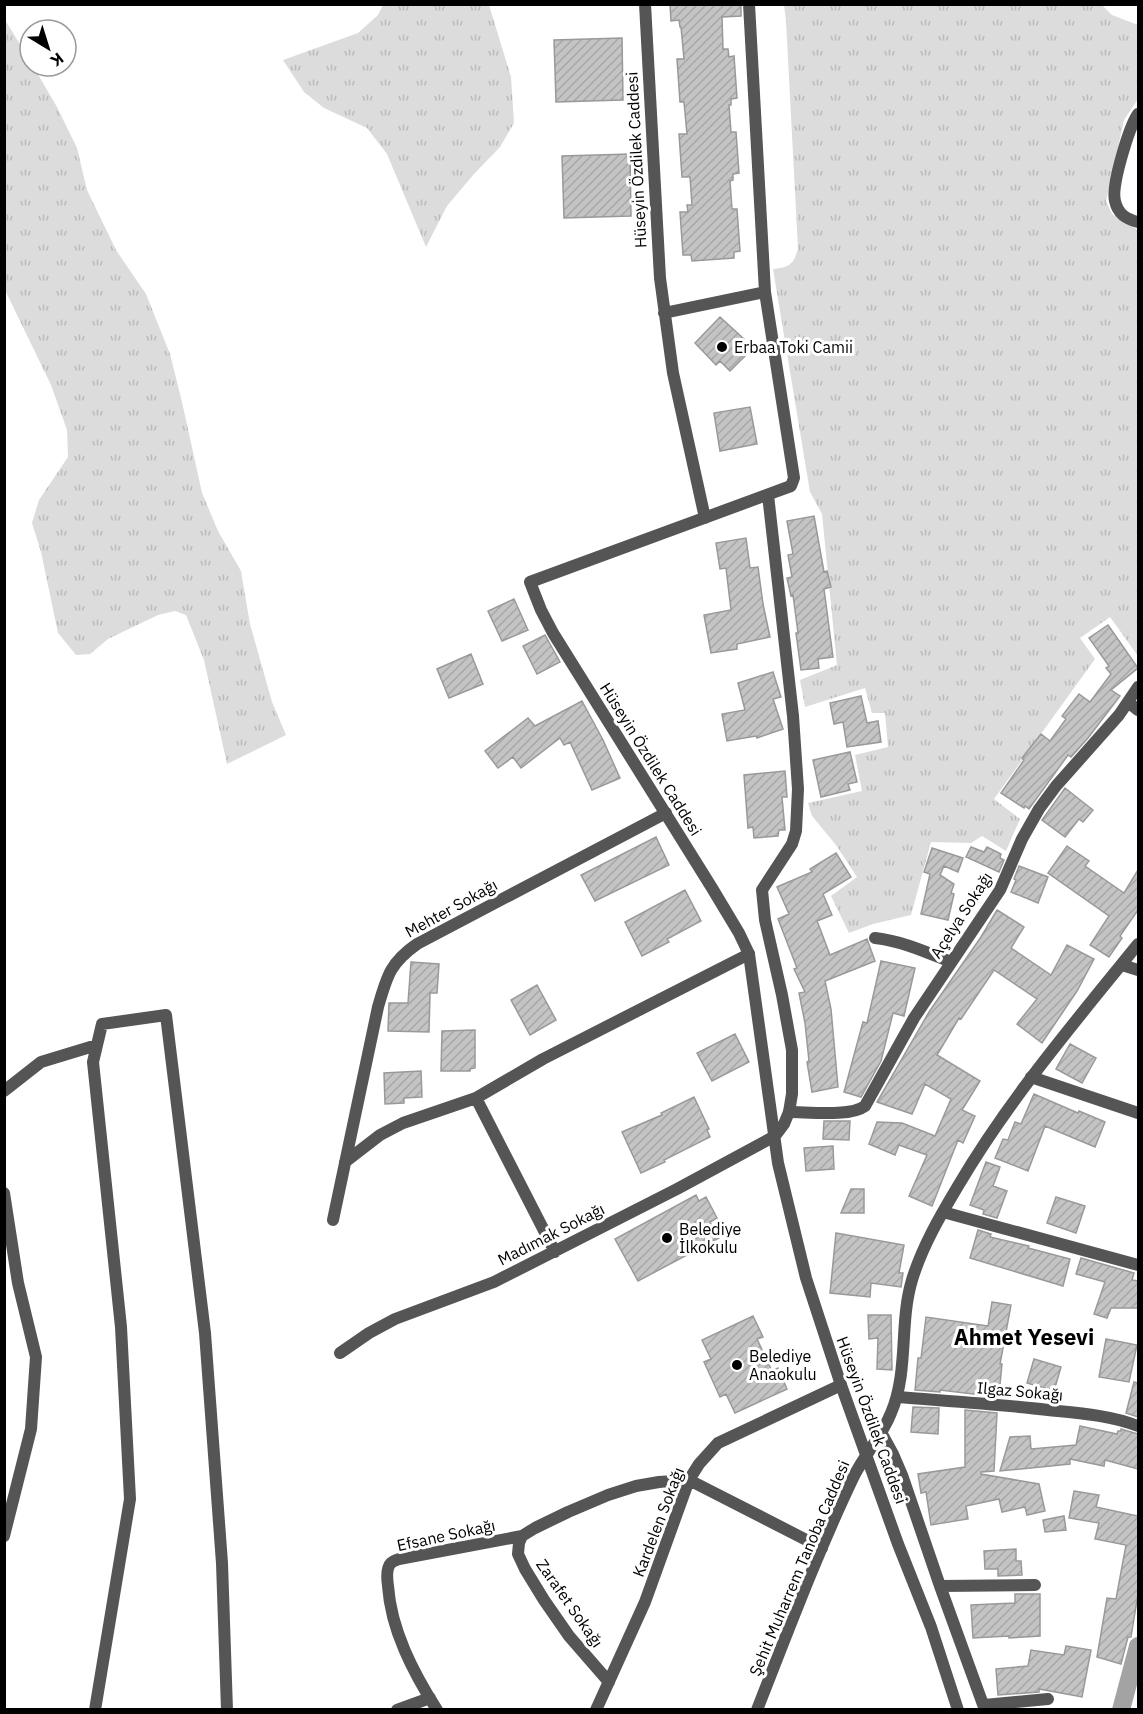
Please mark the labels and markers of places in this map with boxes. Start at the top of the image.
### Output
place label: Erbaa Toki Camii [734,337,853,357]
marker: Erbaa Toki Camii [715,340,729,354]
place label: Belediye İlkokulu [679,1219,742,1257]
marker: Belediye İlkokulu [660,1231,674,1245]
place label: Belediye Anaokulu [749,1346,817,1384]
marker: Belediye Anaokulu [730,1358,744,1372]

